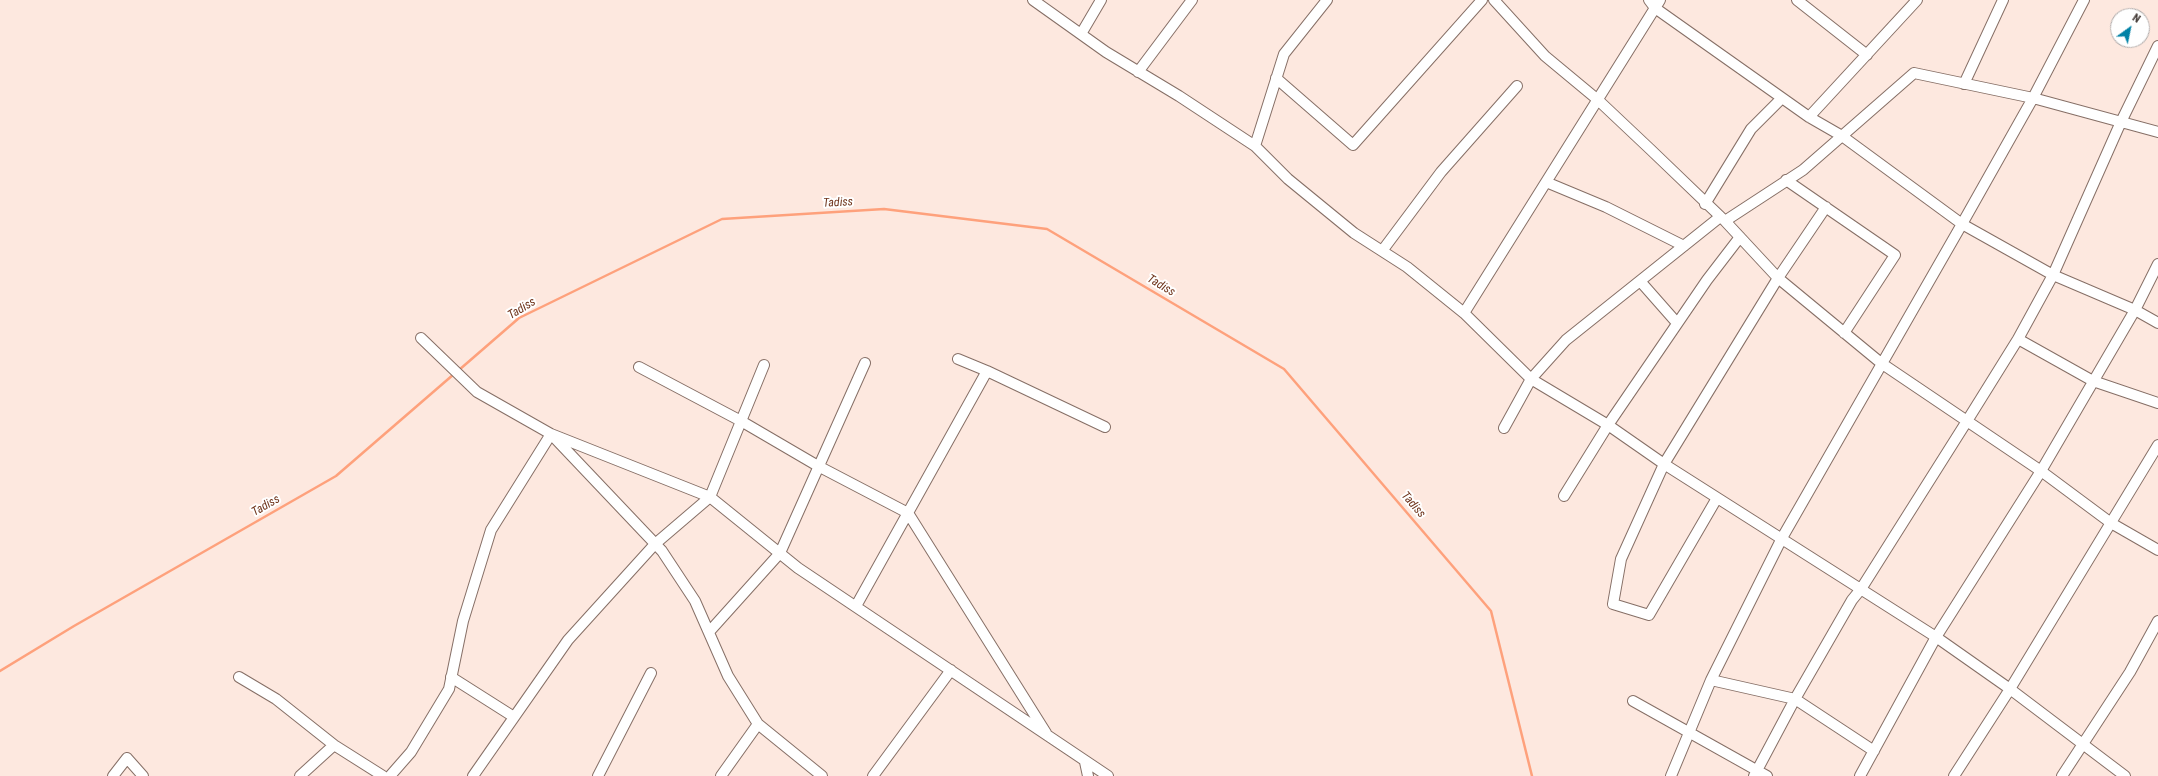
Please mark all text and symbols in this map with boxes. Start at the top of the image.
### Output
north arrow [2110,8,2150,48]
text: N [2130,11,2143,26]
water label: Tadiss [823,195,853,211]
water label: Tadiss [1144,272,1178,300]
water label: Tadiss [505,295,539,323]
water label: Tadiss [1398,489,1428,521]
water label: Tadiss [249,492,283,520]

